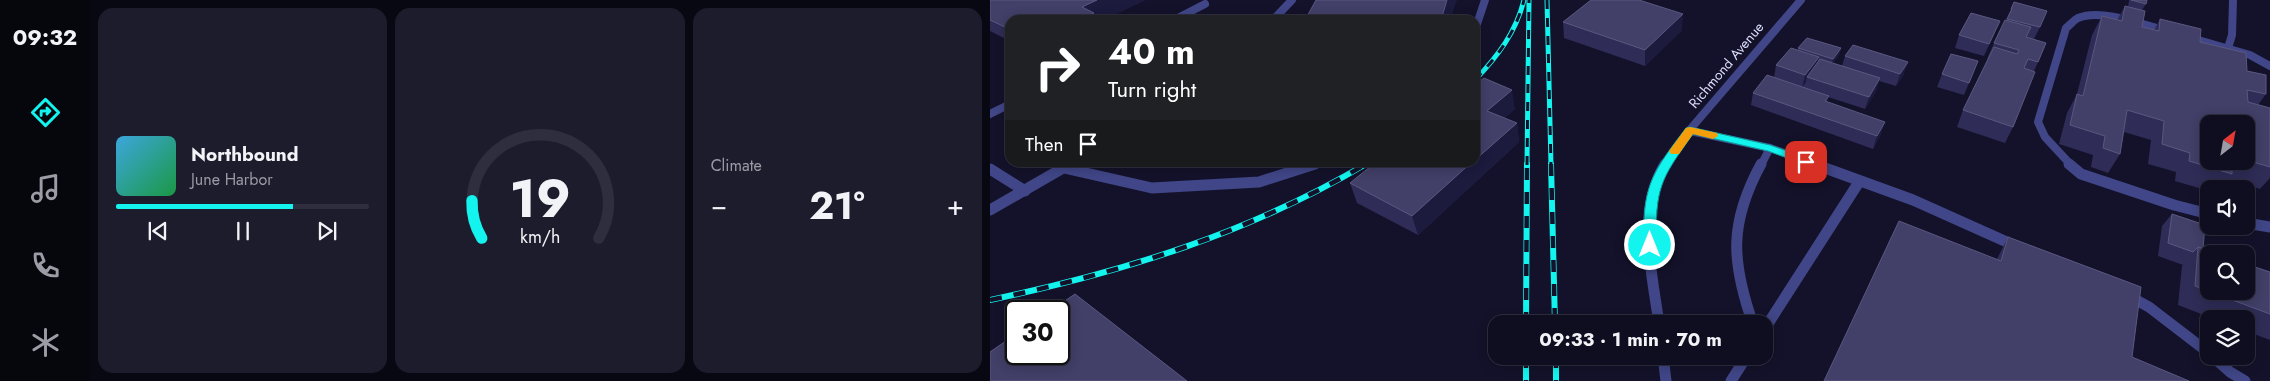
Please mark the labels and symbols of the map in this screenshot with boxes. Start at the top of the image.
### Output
street label: Richmond Avenue [1684,17,1768,113]
north arrow [2200,115,2255,170]
pin [1785,141,1827,183]
position arrow [1623,218,1675,270]
speed limit sign: 30 [1005,300,1070,365]

